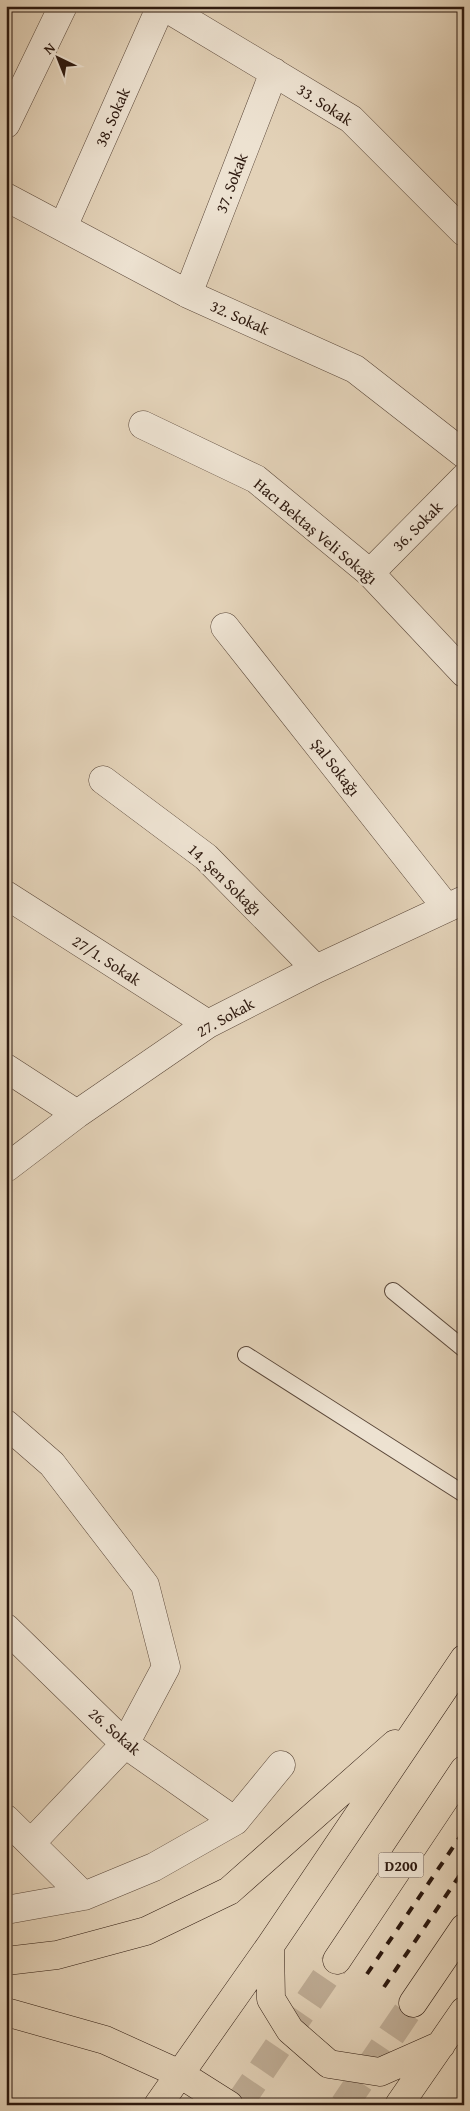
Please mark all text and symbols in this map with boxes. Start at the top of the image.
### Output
north arrow [32,32,82,82]
text: N [39,38,60,59]
street label: 33. Sokak [292,77,359,132]
street label: 38. Sokak [88,83,136,150]
street label: 37. Sokak [209,149,254,217]
street label: 32. Sokak [207,293,274,341]
street label: Hacı Bektaş Veli Sokağı [249,472,383,590]
street label: 36. Sokak [386,495,448,557]
street label: Şal Sokağı [306,733,367,801]
street label: 14. Şen Sokağı [183,837,268,921]
street label: 27/1. Sokak [68,929,147,992]
street label: 27. Sokak [192,991,259,1043]
street label: 26. Sokak [84,1701,147,1761]
road number: D200 [378,1852,424,1878]

